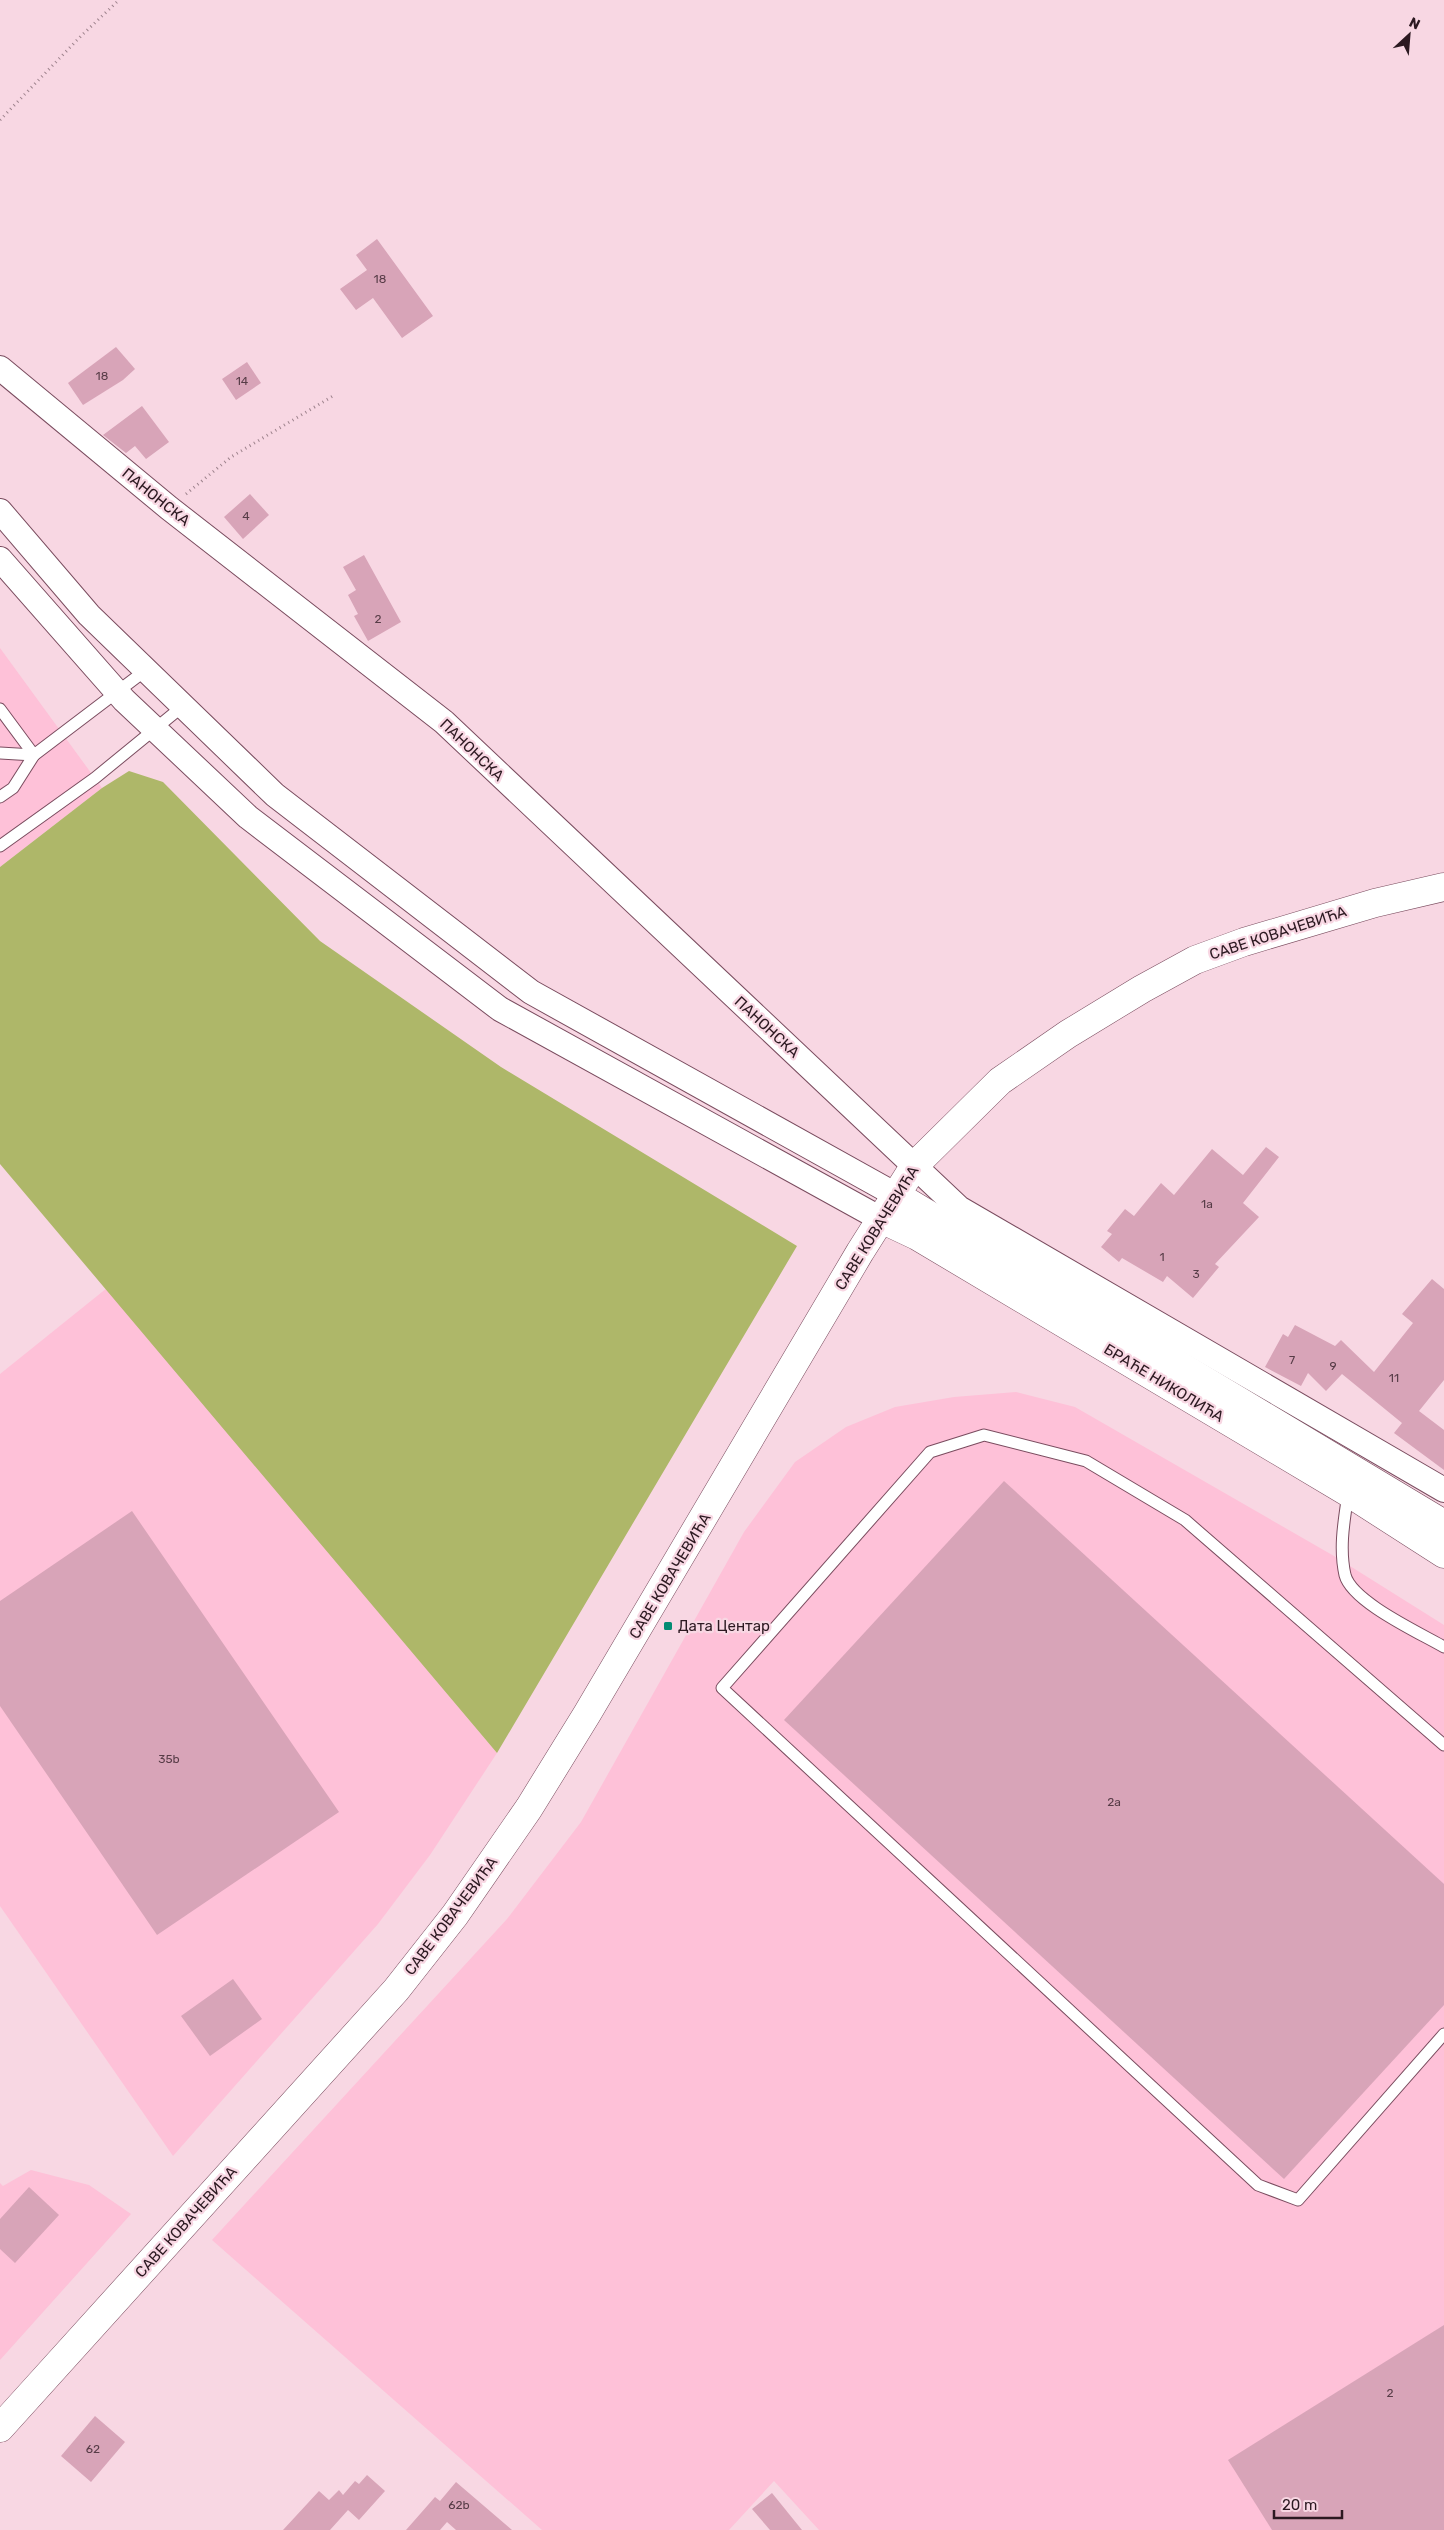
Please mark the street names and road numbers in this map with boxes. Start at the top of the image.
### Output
street label: ПАНОНСКА [118,464,194,530]
street label: ПАНОНСКА [436,715,508,785]
street label: САВЕ КОВАЧЕВИЋА [1207,902,1349,964]
street label: ПАНОНСКА [731,992,803,1062]
street label: САВЕ КОВАЧЕВИЋА [831,1163,923,1293]
street label: БРАЋЕ НИКОЛИЋА [1101,1340,1227,1426]
street label: САВЕ КОВАЧЕВИЋА [625,1510,715,1642]
street label: САВЕ КОВАЧЕВИЋА [401,1853,501,1979]
street label: САВЕ КОВАЧЕВИЋА [131,2163,241,2281]

